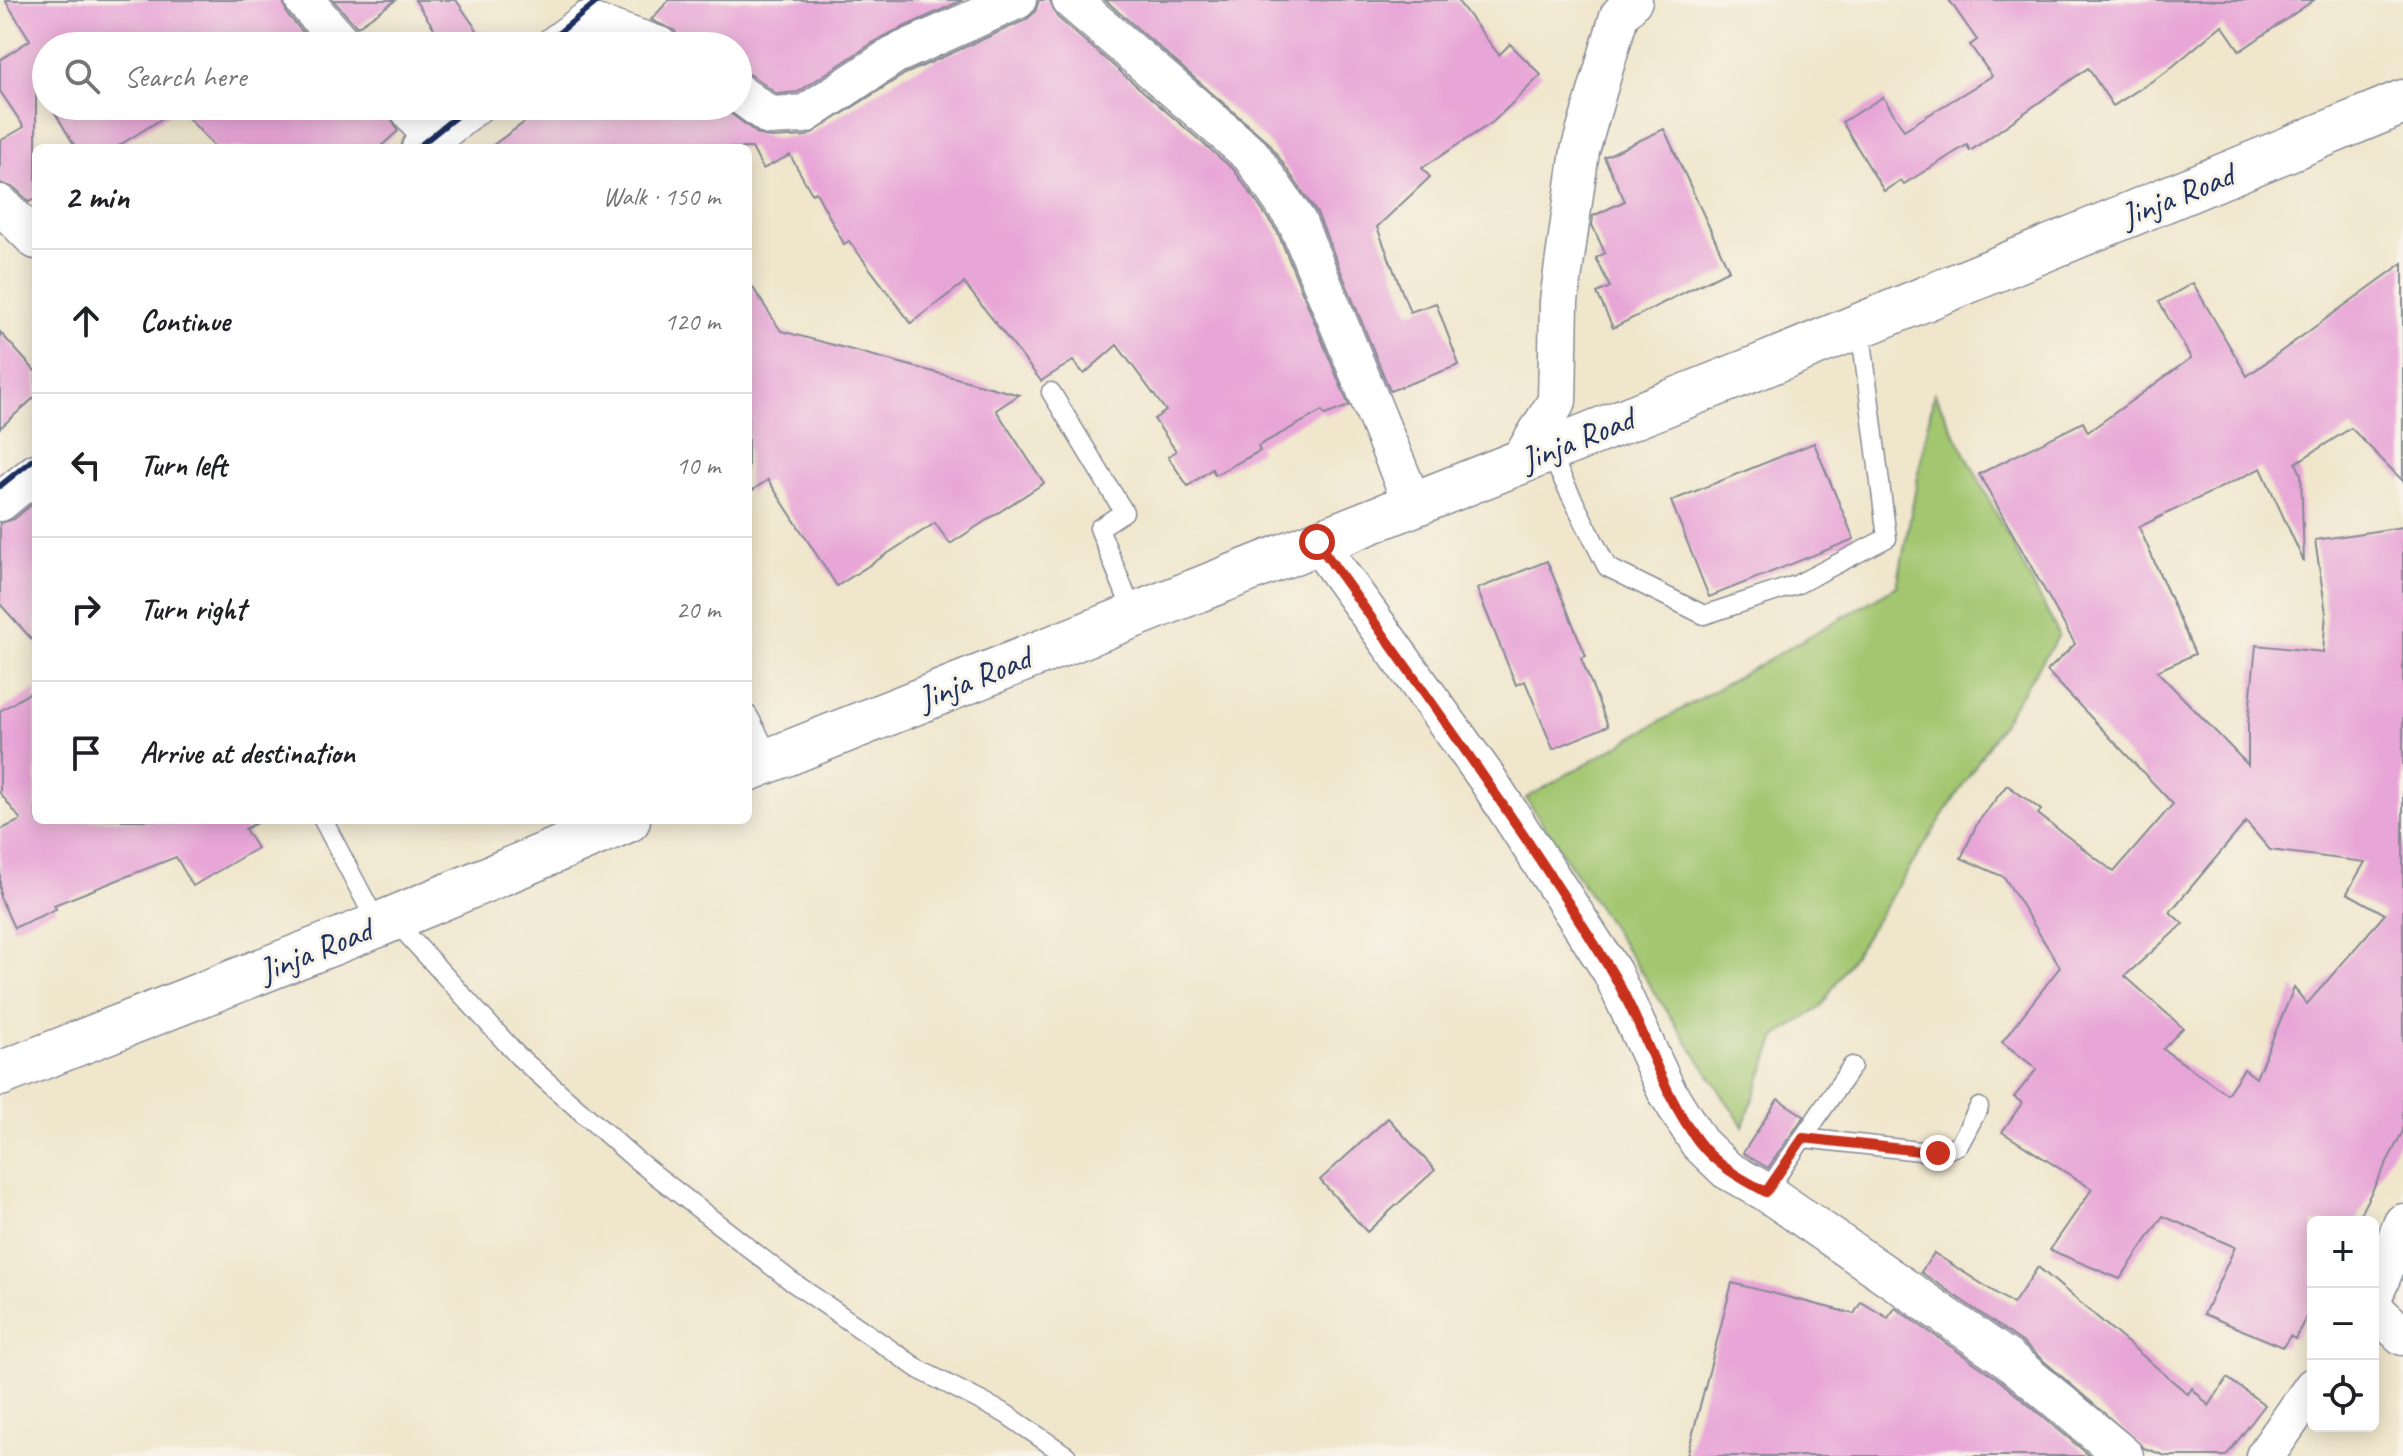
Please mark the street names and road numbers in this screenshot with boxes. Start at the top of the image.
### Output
street label: Jinja Road [2112,151,2244,238]
street label: Jinja Road [1512,395,1644,482]
street label: Jinja Road [909,634,1041,721]
street label: Jinja Road [250,906,382,993]

